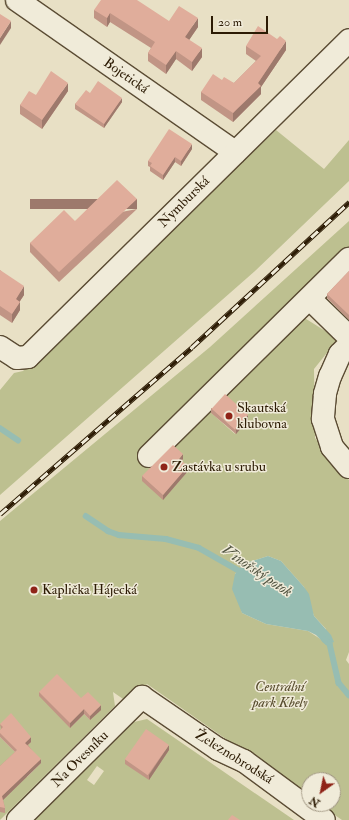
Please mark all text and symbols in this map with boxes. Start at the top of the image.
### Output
scale bar [213,8,270,34]
text: 20 m [218,15,242,30]
street label: Bojetická [100,54,152,98]
street label: Nymburská [155,173,213,231]
place label: Skautská klubovna [237,400,287,432]
marker: Skautská klubovna [224,411,234,421]
place label: Zastávka u srubu [172,459,266,475]
marker: Zastávka u srubu [159,462,169,472]
water label: Vinořský potok [218,541,296,601]
place label: Kaplička Hájecká [42,582,137,598]
marker: Kaplička Hájecká [29,585,39,595]
park label: Centrální park Kbely [252,679,308,712]
street label: Železnobrodská [192,726,276,788]
street label: Na Ovesníku [48,727,112,791]
north arrow [301,772,341,812]
text: N [307,794,322,810]

